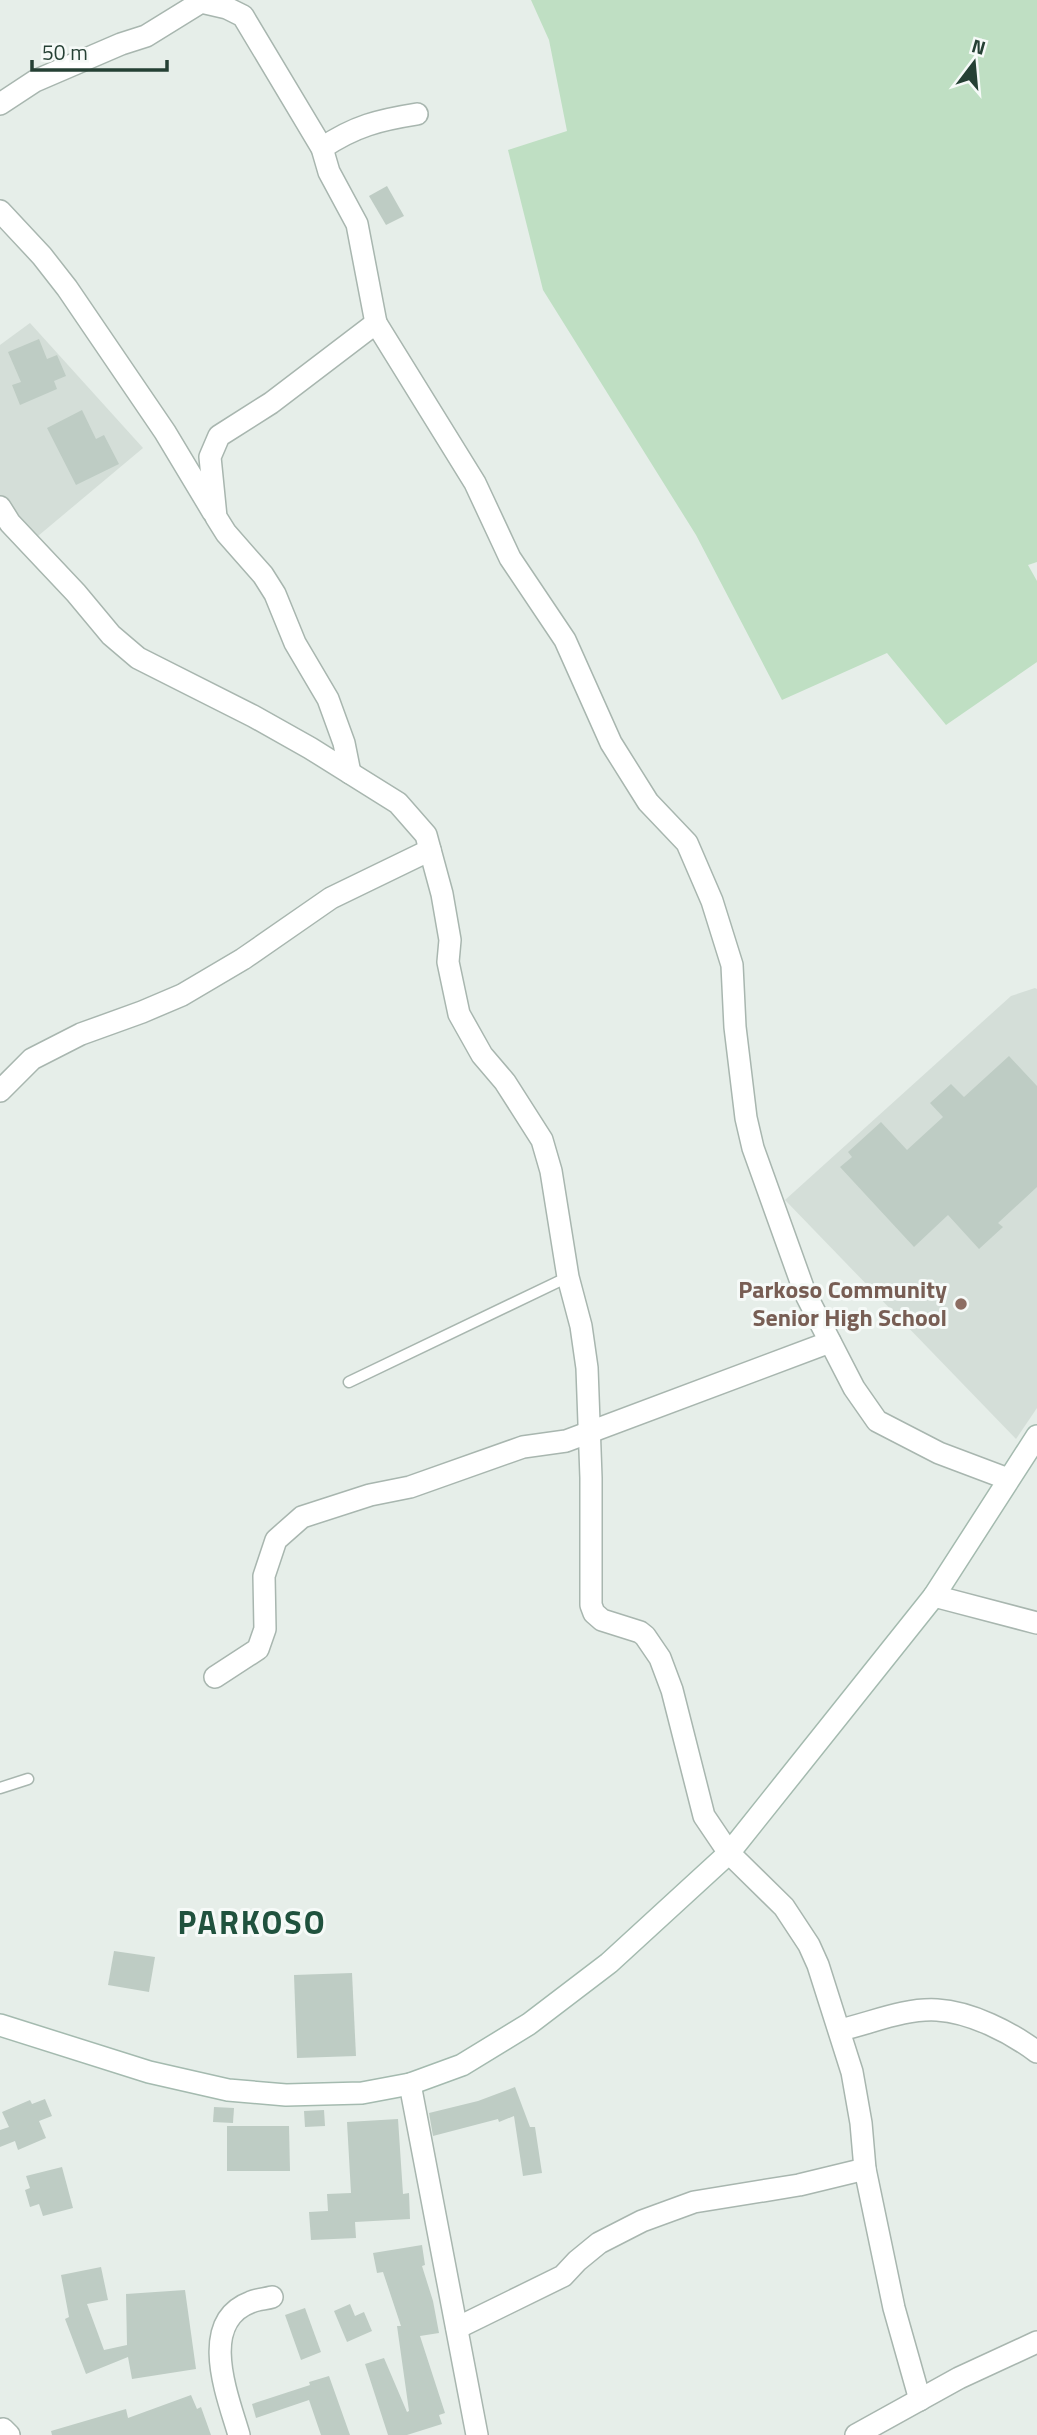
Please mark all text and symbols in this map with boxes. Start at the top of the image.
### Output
scale bar [32,28,166,72]
north arrow [939,28,1009,98]
text: N [968,30,989,62]
text: 50 m [42,36,88,68]
place label: Parkoso Community Senior High School [738,1271,947,1335]
marker: Parkoso Community Senior High School [953,1296,969,1312]
district label: PARKOSO [177,1898,327,1946]

